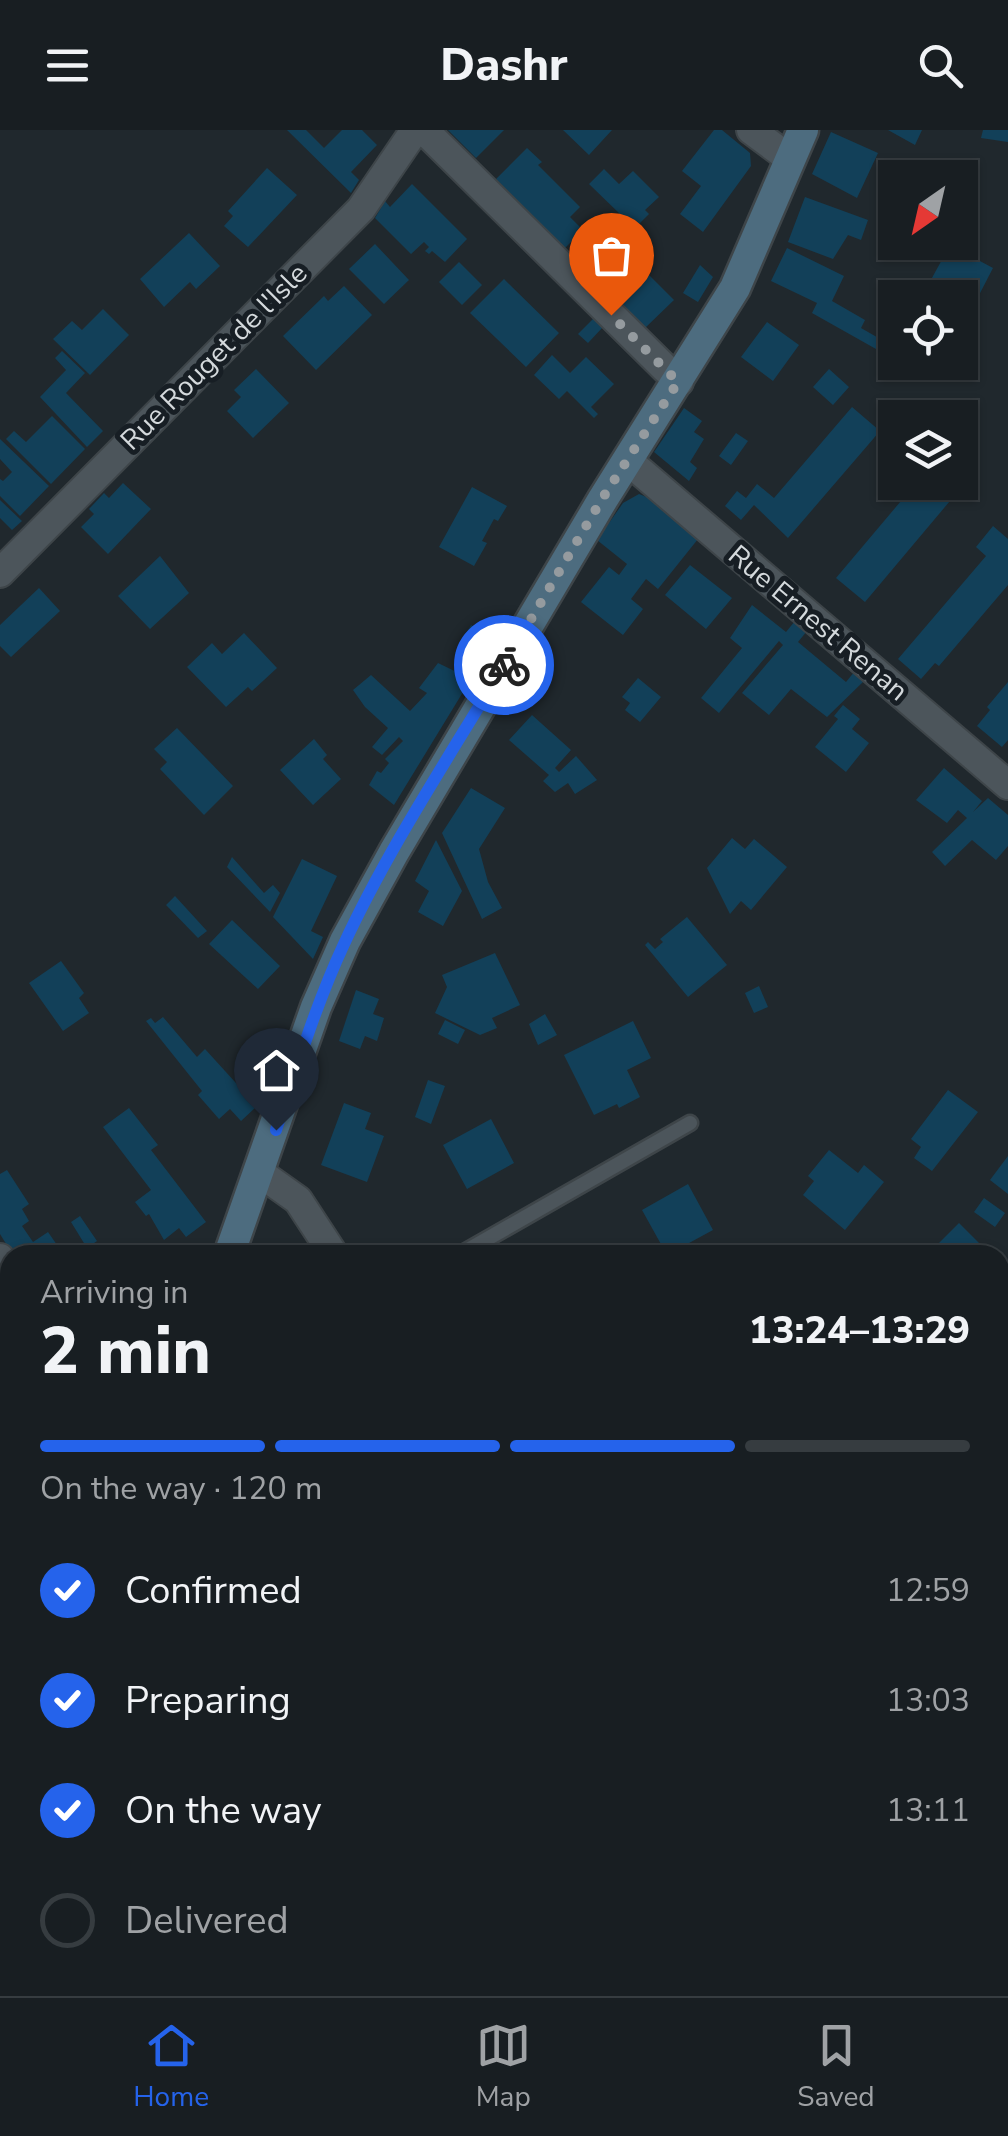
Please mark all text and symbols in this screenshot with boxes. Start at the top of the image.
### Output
text: Dashr [440,35,568,96]
icon: menu [40,38,95,93]
icon: search [913,38,968,93]
north arrow [878,160,978,260]
map controls [878,160,978,500]
pin [569,213,654,316]
icon: bag [584,228,639,283]
street label: Rue Rouget de l'Isle [112,255,316,459]
button: locate [878,280,978,380]
button: layers [878,400,978,500]
street label: Rue Ernest Renan [720,536,916,710]
courier [454,615,554,715]
icon: bike [477,638,532,693]
pin [234,1028,319,1131]
icon: home [249,1043,304,1098]
text: Arriving in [40,1271,188,1314]
text: 13:24–13:29 [749,1305,970,1356]
text: 2 min [40,1307,211,1396]
text: On the way · 120 m [40,1467,322,1510]
icon: check [40,1563,95,1618]
text: Confirmed [125,1565,302,1616]
text: 12:59 [886,1569,970,1612]
icon: check [40,1673,95,1728]
text: Preparing [125,1675,291,1726]
text: 13:03 [886,1679,970,1722]
icon: check [40,1783,95,1838]
text: On the way [125,1785,321,1836]
text: 13:11 [886,1789,970,1832]
text: Delivered [125,1895,289,1946]
tab: Home [133,2018,209,2116]
tab: Map [476,2018,531,2116]
tab: Saved [797,2018,875,2116]

